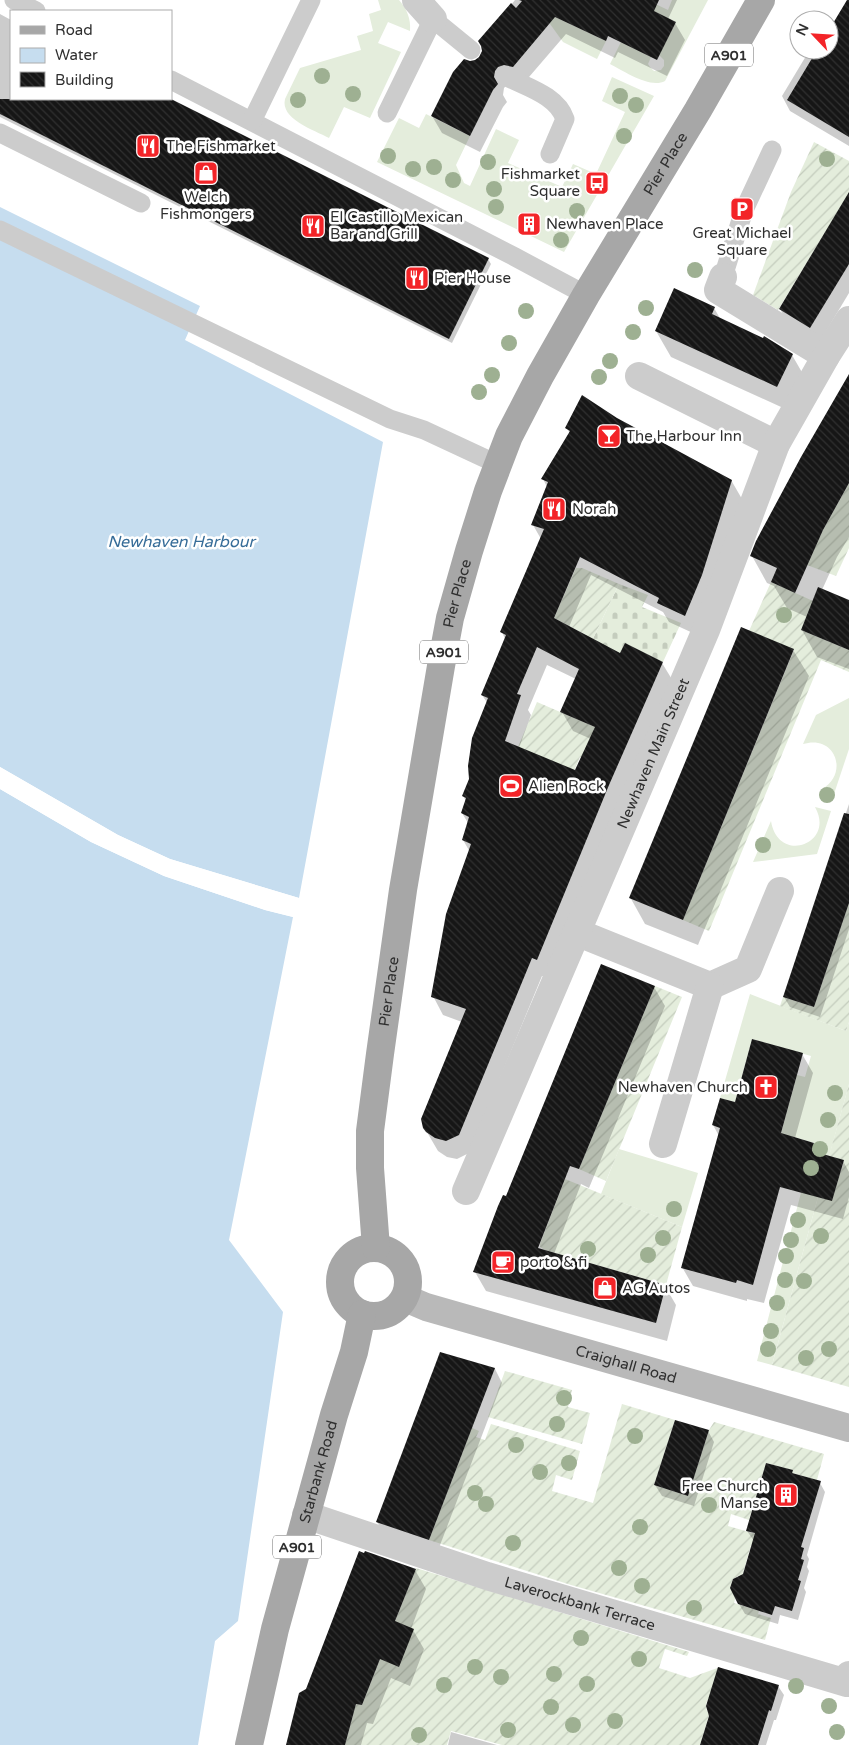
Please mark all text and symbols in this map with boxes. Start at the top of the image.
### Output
legend [10,10,172,100]
north arrow [789,10,839,60]
text: Road [55,21,93,39]
text: N [793,21,813,38]
road number: A901 [705,44,753,66]
text: Water [55,46,98,64]
text: Building [55,71,114,89]
street label: Pier Place [639,129,691,199]
restaurant icon: The Fishmarket [135,133,161,159]
place label: The Fishmarket [166,137,276,155]
shop icon: Welch Fishmongers [193,160,219,186]
place label: Fishmarket Square [501,165,580,200]
bus stop icon: Fishmarket Square [584,170,610,196]
place label: Welch Fishmongers [160,188,252,223]
parking icon: Great Michael Square [729,196,755,222]
place label: El Castillo Mexican Bar and Grill [330,208,463,243]
building icon: Newhaven Place [516,211,542,237]
restaurant icon: El Castillo Mexican Bar and Grill [300,213,326,239]
place label: Newhaven Place [546,215,664,233]
place label: Great Michael Square [692,224,792,259]
restaurant icon: Pier House [404,265,430,291]
place label: Pier House [434,269,511,287]
bar icon: The Harbour Inn [596,423,622,449]
place label: The Harbour Inn [626,427,742,445]
restaurant icon: Norah [541,496,567,522]
place label: Norah [572,500,616,518]
water label: Newhaven Harbour [107,532,256,552]
street label: Pier Place [439,557,475,629]
road number: A901 [420,640,468,664]
street label: Newhaven Main Street [613,675,693,831]
sports icon: Alien Rock [498,773,524,799]
place label: Alien Rock [528,777,604,795]
street label: Pier Place [375,955,403,1028]
church icon: Newhaven Church [753,1074,779,1100]
place label: Newhaven Church [618,1078,748,1096]
cafe icon: porto & fi [490,1249,516,1275]
place label: porto & fi [520,1253,587,1271]
shop icon: AG Autos [592,1275,618,1301]
place label: AG Autos [622,1279,690,1297]
street label: Craighall Road [573,1341,679,1387]
street label: Starbank Road [296,1418,341,1525]
place label: Free Church Manse [682,1477,768,1512]
building icon: Free Church Manse [773,1482,799,1508]
road number: A901 [273,1535,321,1558]
street label: Laverockbank Terrace [502,1573,657,1635]

